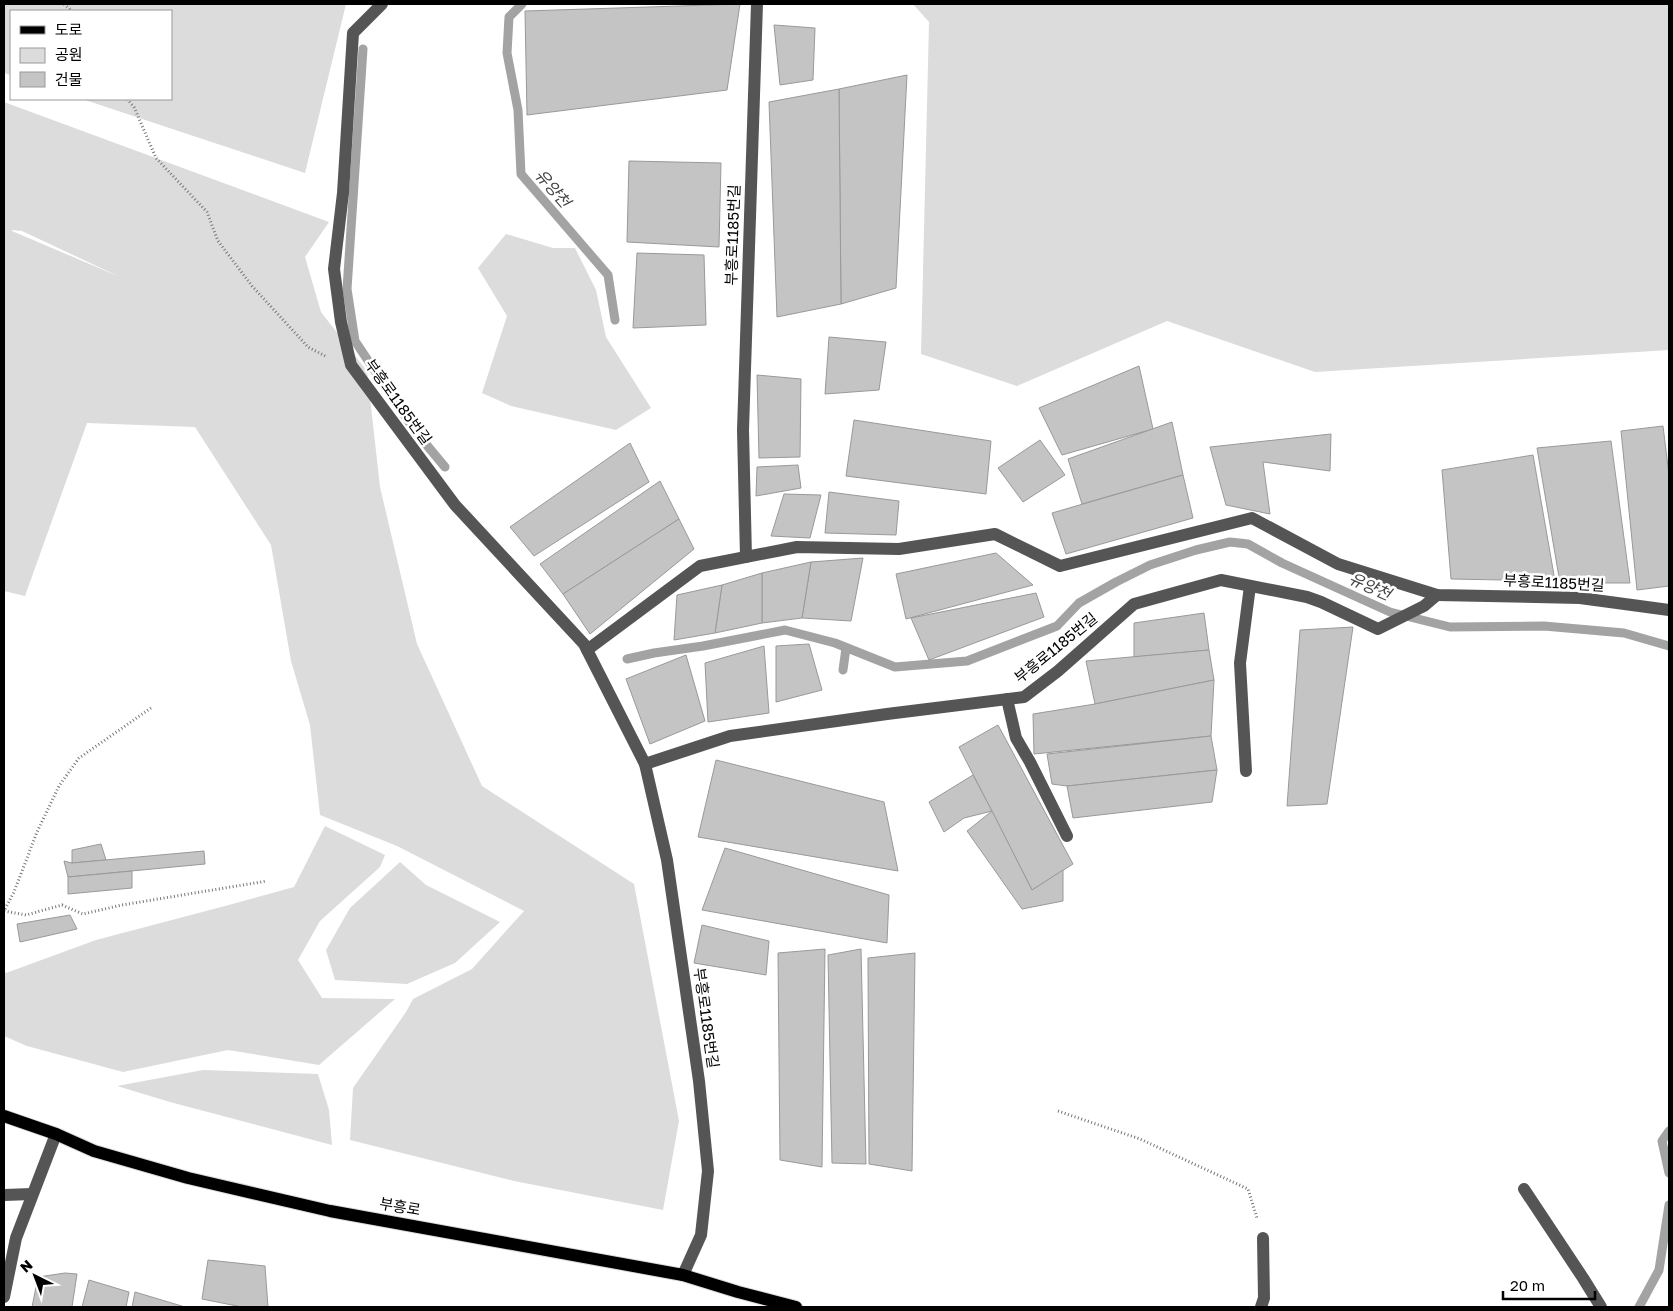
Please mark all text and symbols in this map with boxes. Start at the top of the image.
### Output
legend [10,10,172,100]
text: 도로 [55,20,83,38]
text: 공원 [55,45,83,63]
text: 건물 [55,70,83,88]
water label: 유양천 [531,165,577,213]
street label: 부흥로1185번길 [721,184,743,286]
street label: 부흥로1185번길 [362,355,436,448]
water label: 유양천 [1346,568,1396,605]
street label: 부흥로1185번길 [1503,570,1605,594]
street label: 부흥로1185번길 [1010,608,1100,686]
street label: 부흥로1185번길 [691,966,723,1069]
street label: 부흥로 [378,1194,422,1218]
north arrow [10,1251,60,1301]
text: N [16,1256,36,1276]
scale bar [1503,1268,1596,1300]
text: 20 m [1510,1276,1545,1294]

